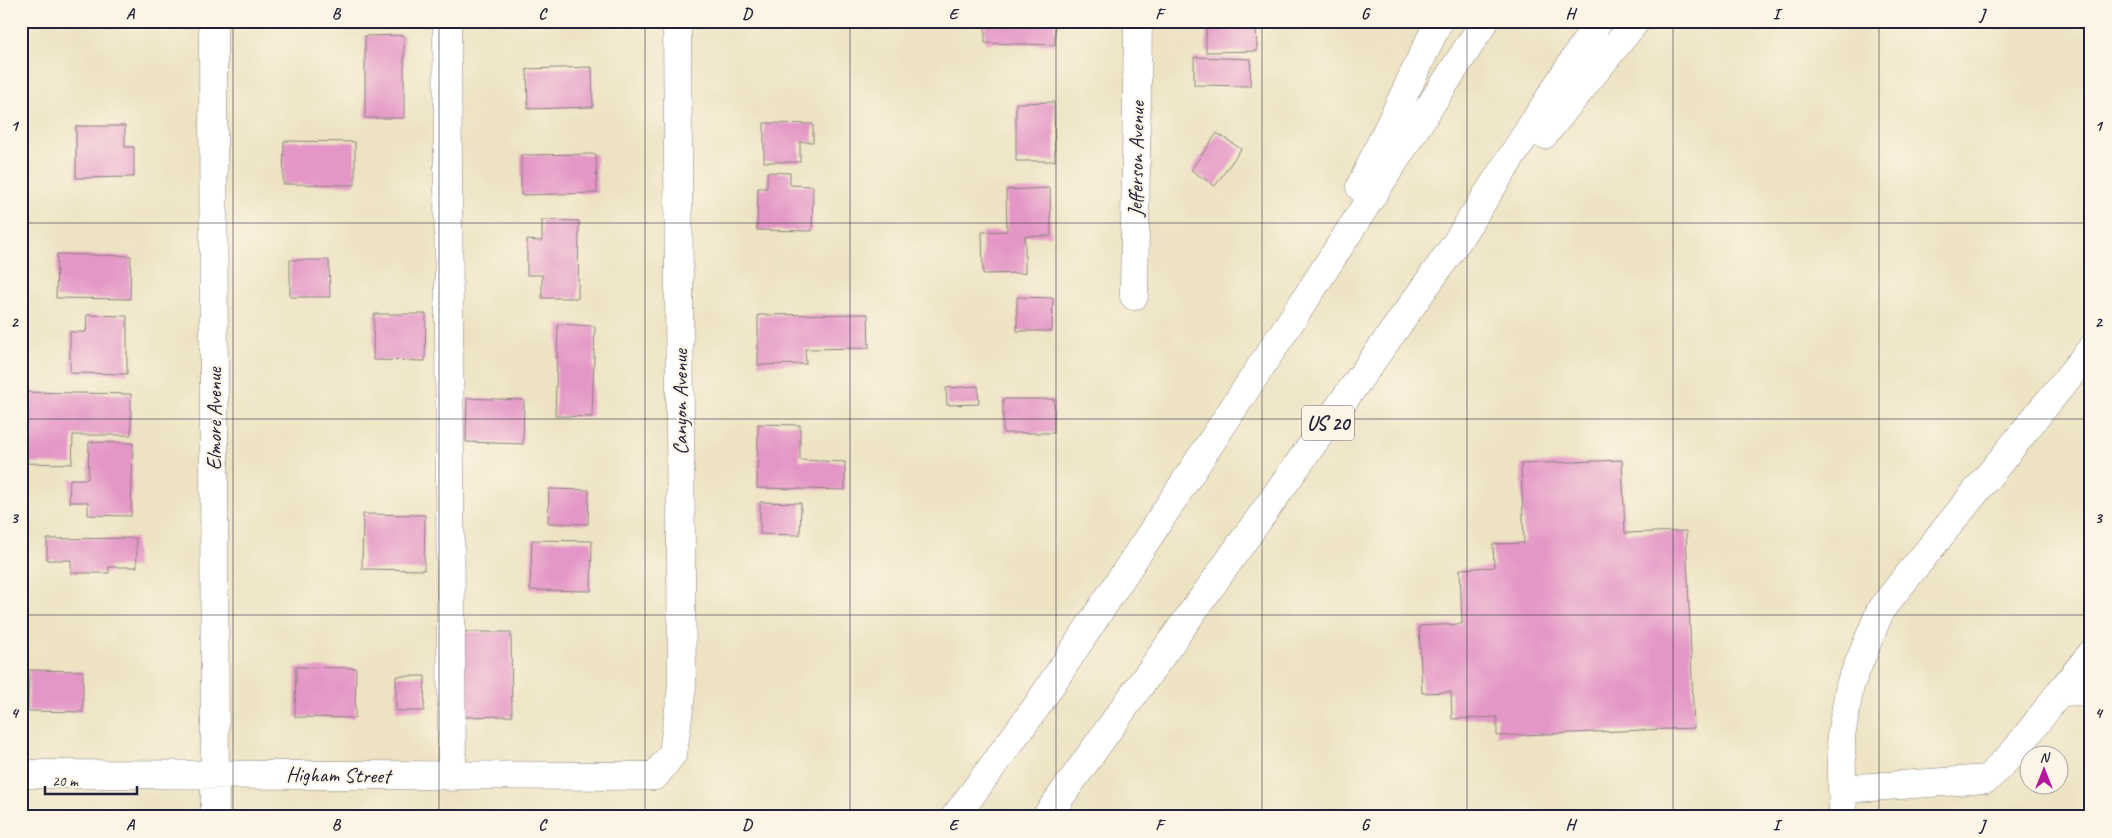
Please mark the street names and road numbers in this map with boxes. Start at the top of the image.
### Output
street label: Jefferson Avenue [1122,100,1150,218]
street label: Canyon Avenue [667,348,693,455]
street label: Elmore Avenue [201,367,227,470]
road number: US 20 [1302,406,1354,440]
street label: Higham Street [286,761,393,789]

